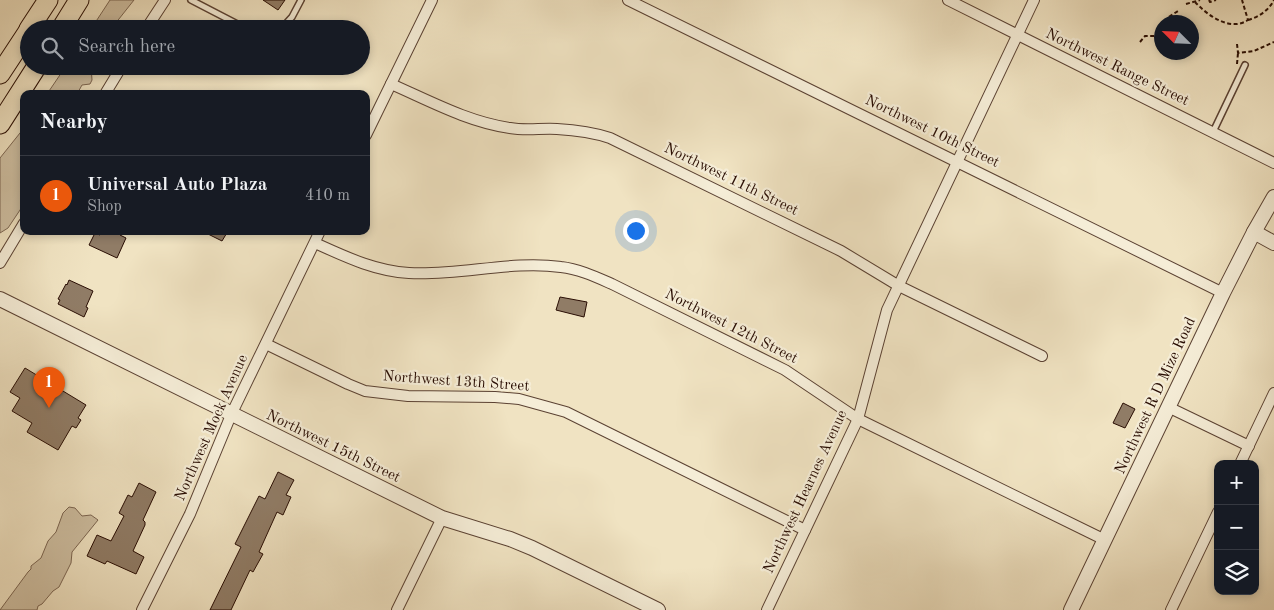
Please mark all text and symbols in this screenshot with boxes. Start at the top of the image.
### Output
north arrow [1154,15,1199,60]
search box [20,20,370,75]
street label: Northwest Range Street [1043,27,1191,109]
icon: search [38,34,66,62]
text: Search here [78,38,175,57]
street label: Northwest 10th Street [863,93,1001,171]
text: Nearby [40,112,108,133]
street label: Northwest 11th Street [662,141,800,219]
text: Universal Auto Plaza [87,176,267,195]
text: 1 [51,188,61,204]
text: 410 m [305,188,350,204]
text: Shop [87,199,122,215]
your location [623,218,649,244]
street label: Northwest 12th Street [662,287,800,367]
street label: Northwest R D Mize Road [1113,315,1199,477]
street label: Northwest Mock Avenue [173,352,251,503]
pin: 1 [33,367,65,408]
street label: Northwest 13th Street [382,369,530,395]
street label: Northwest 15th Street [264,408,402,486]
street label: Northwest Hearnes Avenue [762,408,850,576]
map controls [1214,460,1259,595]
button: + [1214,460,1259,505]
button: − [1214,505,1259,550]
button: layers [1214,550,1259,595]

